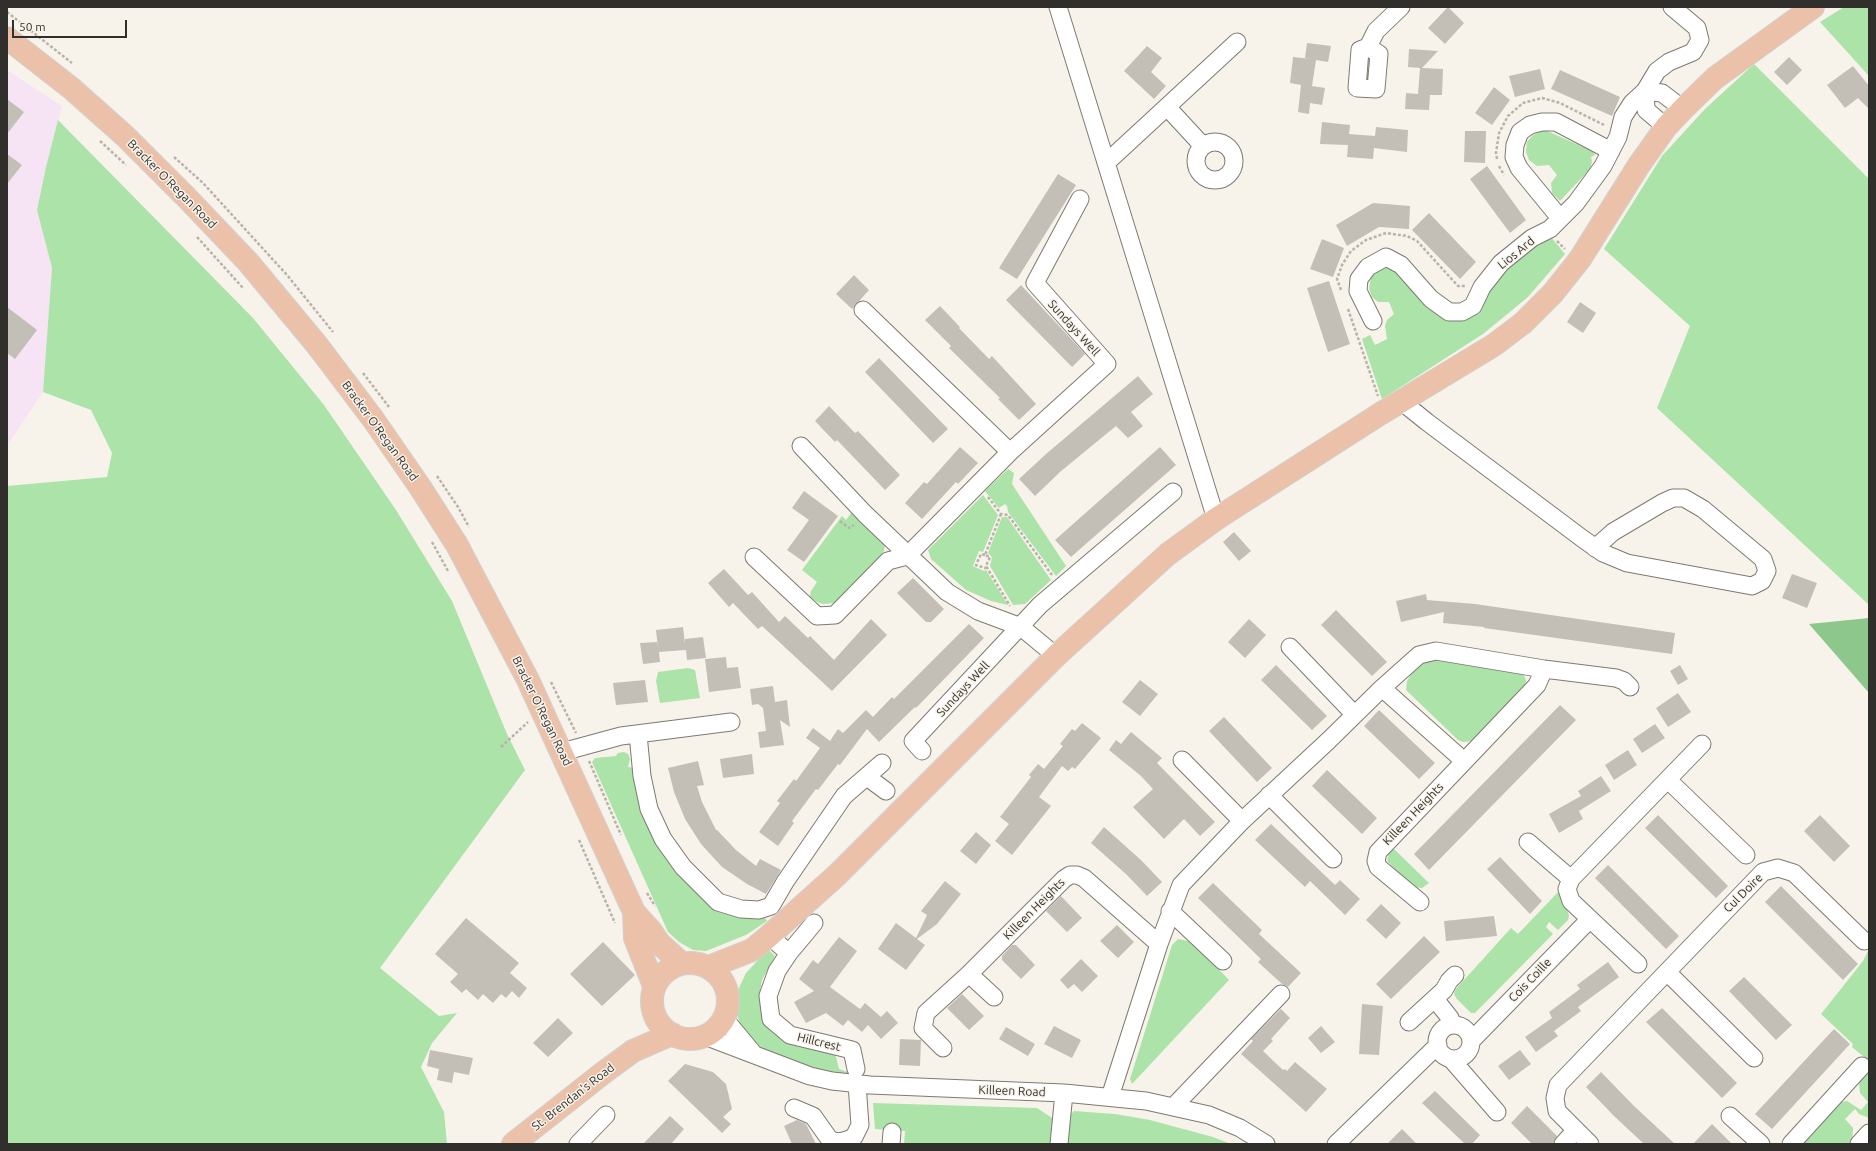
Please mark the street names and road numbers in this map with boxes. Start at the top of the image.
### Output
street label: Bracker O'Regan Road [124,136,220,232]
street label: Lios Ard [1495,234,1537,272]
street label: Sundays Well [1045,297,1103,359]
street label: Bracker O'Regan Road [339,378,421,484]
street label: Bracker O'Regan Road [509,654,575,768]
street label: Sundays Well [934,658,992,720]
street label: Killeen Heights [1380,780,1446,848]
street label: Cul Doire [1720,870,1766,916]
street label: Killeen Heights [1000,875,1068,943]
street label: Cois Coille [1506,955,1554,1005]
street label: Hillcrest [796,1030,842,1054]
street label: St. Brendan's Road [529,1060,617,1134]
street label: Killeen Road [978,1083,1046,1099]

